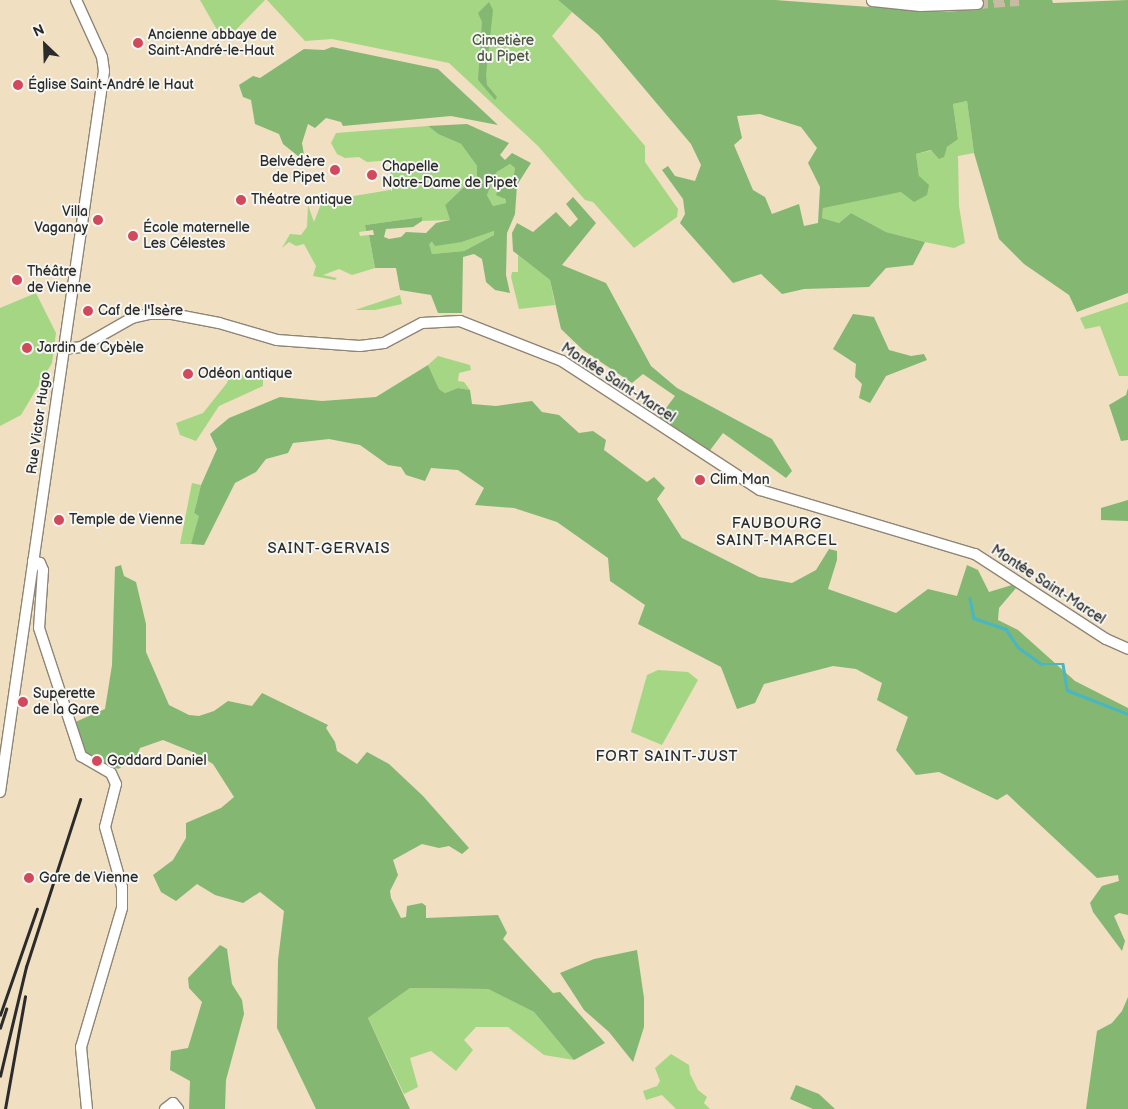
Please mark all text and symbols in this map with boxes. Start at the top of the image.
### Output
north arrow [20,20,70,70]
text: N [30,21,47,41]
place label: Ancienne abbaye de Saint-André-le-Haut [148,27,277,59]
park label: Cimetière du Pipet [472,33,534,65]
marker: Ancienne abbaye de Saint-André-le-Haut [132,37,144,49]
place label: Église Saint-André le Haut [28,77,194,93]
marker: Église Saint-André le Haut [12,79,24,91]
place label: Belvédère de Pipet [259,154,325,186]
place label: Chapelle Notre-Dame de Pipet [382,159,517,192]
marker: Belvédère de Pipet [329,164,341,176]
marker: Chapelle Notre-Dame de Pipet [366,169,378,181]
place label: Théatre antique [251,192,352,208]
marker: Théatre antique [235,194,247,206]
place label: Villa Vaganay [34,204,88,236]
marker: Villa Vaganay [92,214,104,226]
place label: École maternelle Les Célestes [143,220,250,252]
marker: École maternelle Les Célestes [127,230,139,242]
place label: Théâtre de Vienne [27,264,91,296]
marker: Théâtre de Vienne [11,274,23,286]
place label: Caf de l'Isère [98,303,183,319]
marker: Caf de l'Isère [82,305,94,317]
place label: Jardin de Cybèle [37,340,144,356]
street label: Montée Saint-Marcel [558,340,678,426]
marker: Jardin de Cybèle [21,342,33,354]
place label: Odéon antique [198,366,292,382]
marker: Odéon antique [182,368,194,380]
street label: Rue Victor Hugo [23,370,55,476]
place label: Clim Man [710,472,770,488]
marker: Clim Man [694,474,706,486]
place label: Temple de Vienne [69,512,183,528]
marker: Temple de Vienne [53,514,65,526]
district label: FAUBOURG SAINT-MARCEL [715,514,839,549]
district label: SAINT-GERVAIS [266,540,392,558]
street label: Montée Saint-Marcel [988,542,1108,628]
place label: Superette de la Gare [33,686,99,719]
marker: Superette de la Gare [17,696,29,708]
district label: FORT SAINT-JUST [593,748,741,766]
place label: Goddard Daniel [107,753,207,769]
marker: Goddard Daniel [91,755,103,767]
place label: Gare de Vienne [39,870,139,886]
marker: Gare de Vienne [23,872,35,884]

